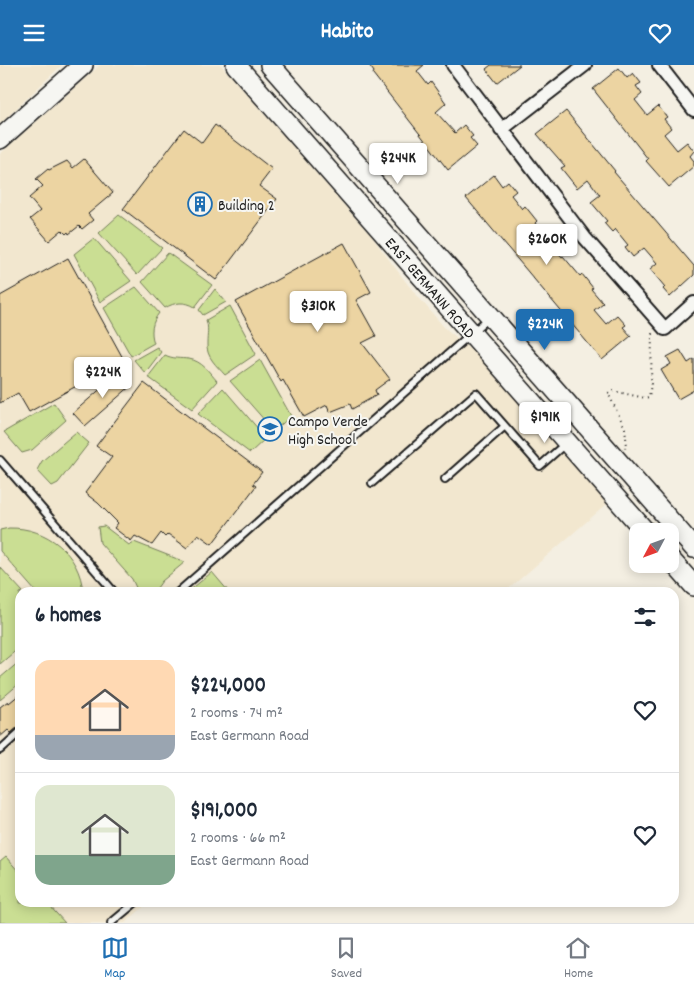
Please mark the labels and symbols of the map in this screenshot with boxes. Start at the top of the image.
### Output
pin: $244K [363,143,433,185]
building icon: Building 2 [187,191,213,217]
place label: Building 2 [218,195,275,218]
pin: $260K [512,223,582,266]
street label: EAST GERMANN ROAD [379,233,480,344]
pin: $310K [283,291,353,333]
pin: $224K [510,309,580,351]
pin: $224K [68,357,138,399]
pin: $191K [510,401,580,444]
place label: Campo Verde High School [288,411,368,452]
school or university icon: Campo Verde High School [257,416,283,442]
north arrow [629,523,679,573]

